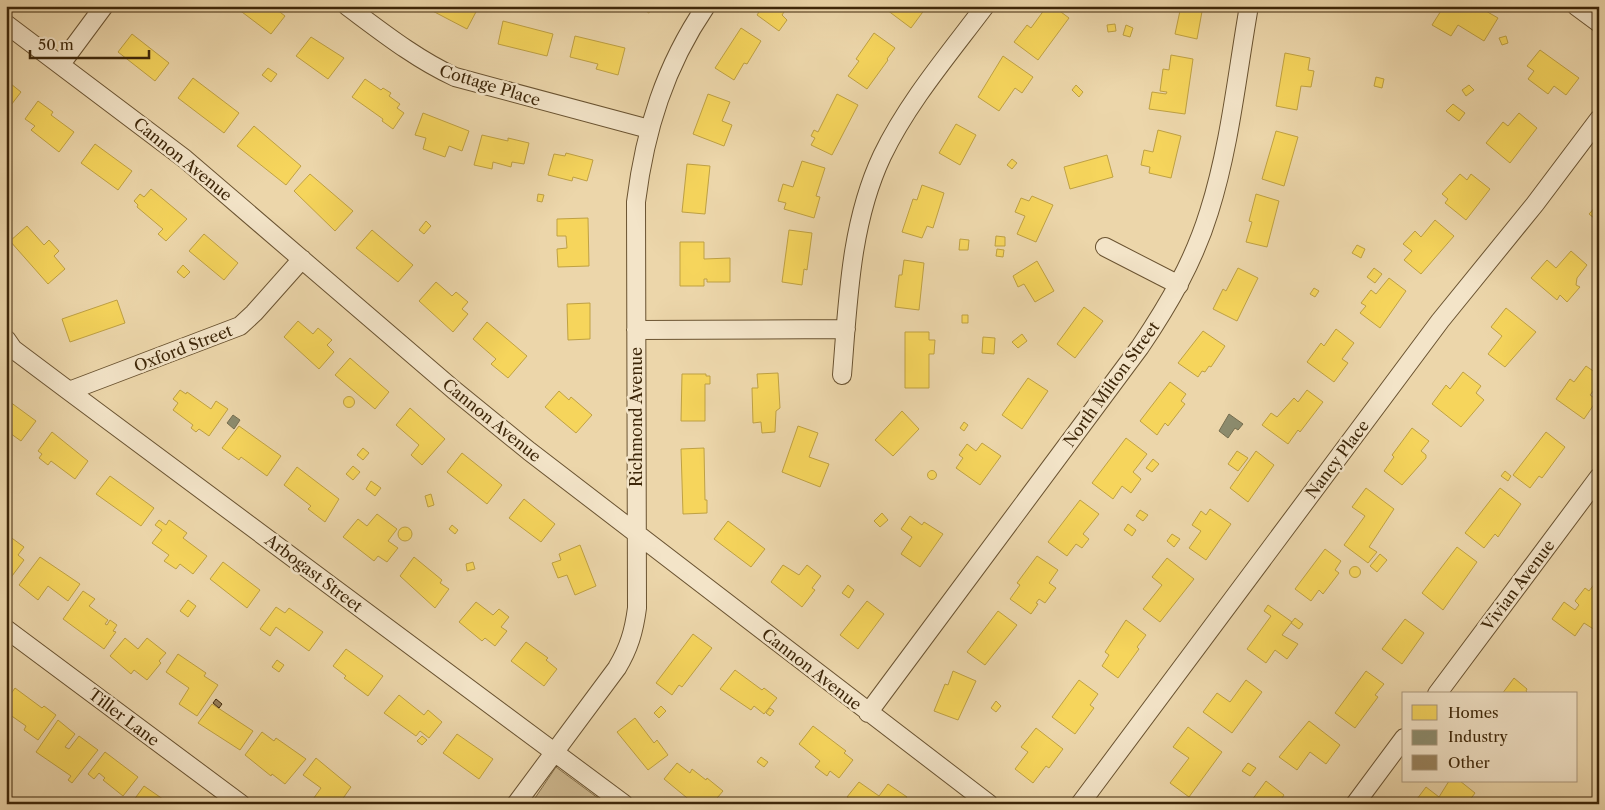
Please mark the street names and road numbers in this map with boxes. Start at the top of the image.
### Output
street label: Cottage Place [437,60,543,110]
street label: Cannon Avenue [130,113,236,205]
street label: North Milton Street [1059,317,1163,451]
street label: Oxford Street [131,320,235,376]
street label: Richmond Avenue [626,347,646,487]
street label: Cannon Avenue [439,374,545,466]
street label: Nancy Place [1301,416,1373,502]
street label: Arbogast Street [260,529,367,616]
street label: Vivian Avenue [1477,536,1559,635]
street label: Cannon Avenue [758,624,866,714]
street label: Tiller Lane [85,684,163,750]

